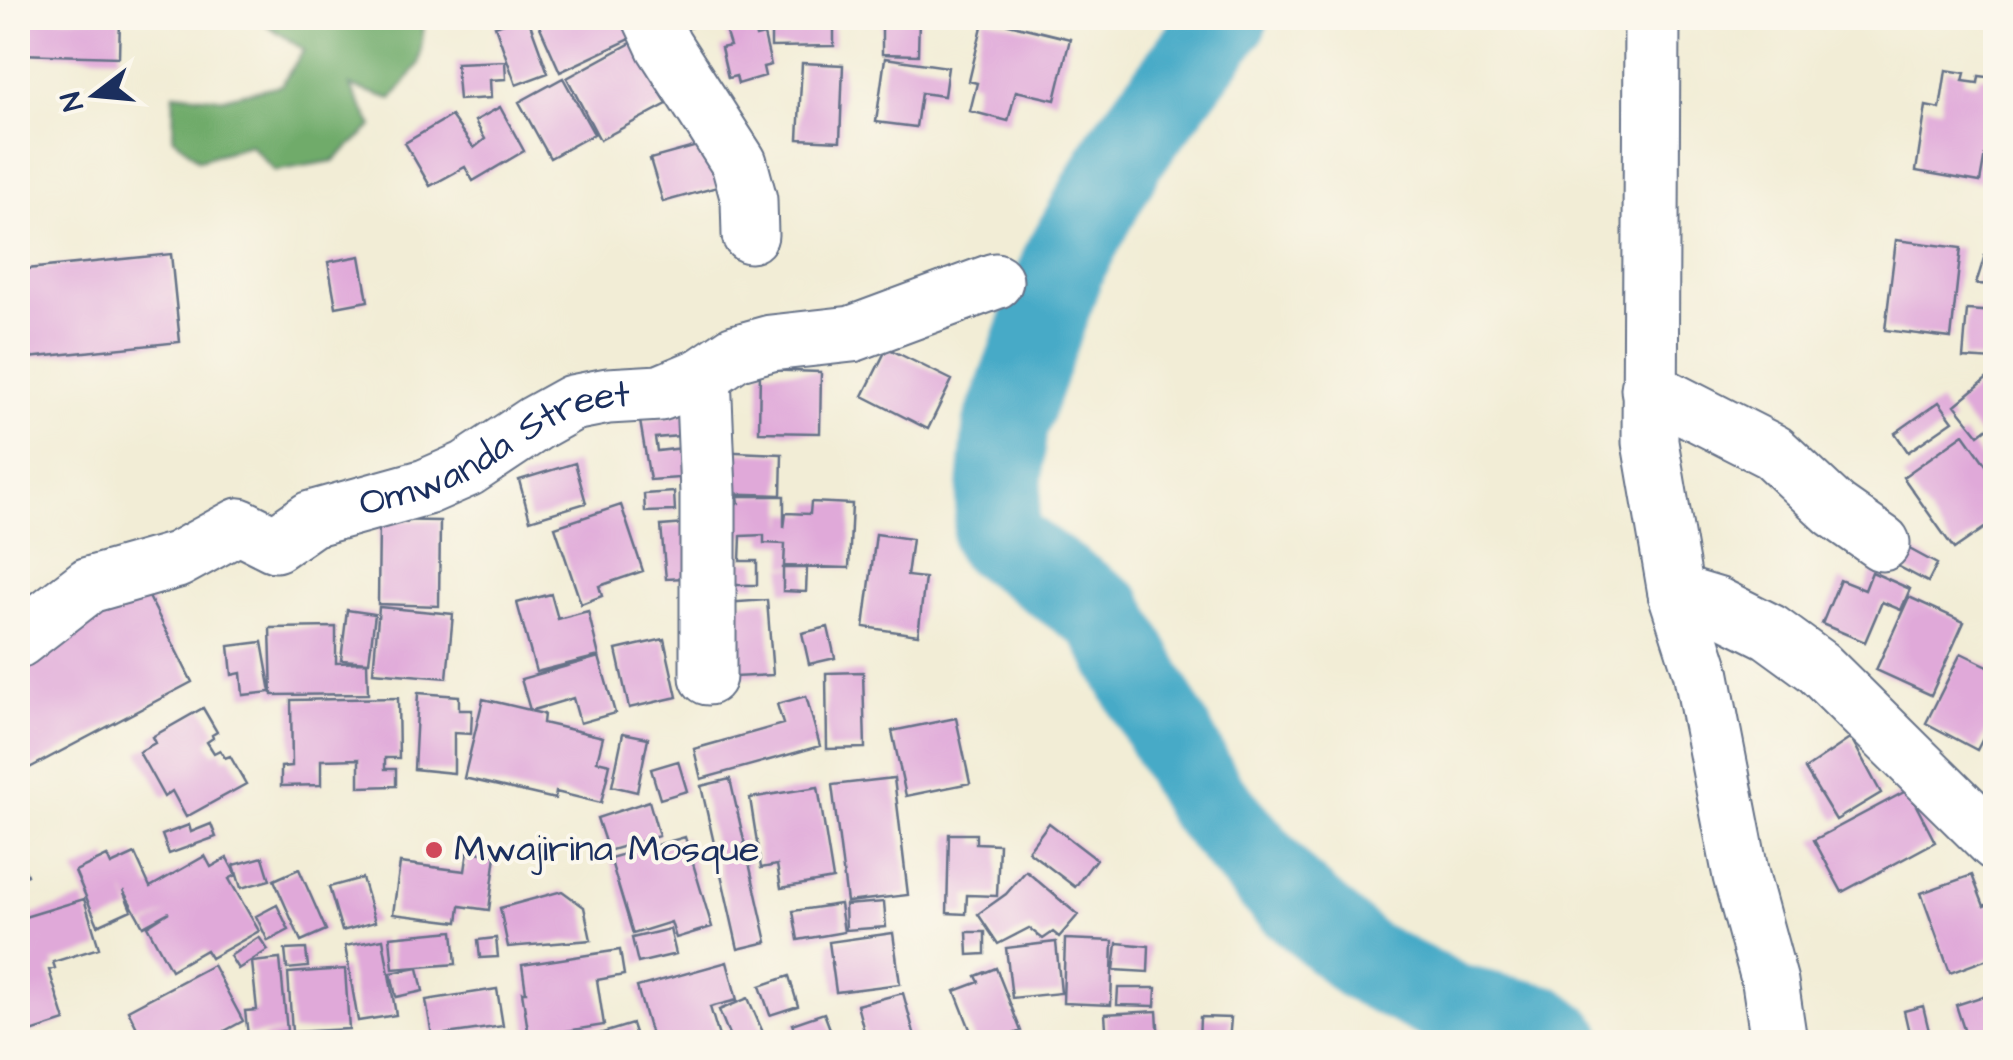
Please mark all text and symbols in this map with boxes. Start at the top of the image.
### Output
north arrow [45,45,145,145]
text: N [51,87,94,115]
street label: Omwanda Street [353,369,631,530]
place label: Mwajirina Mosque [454,824,760,876]
marker: Mwajirina Mosque [423,839,445,861]

